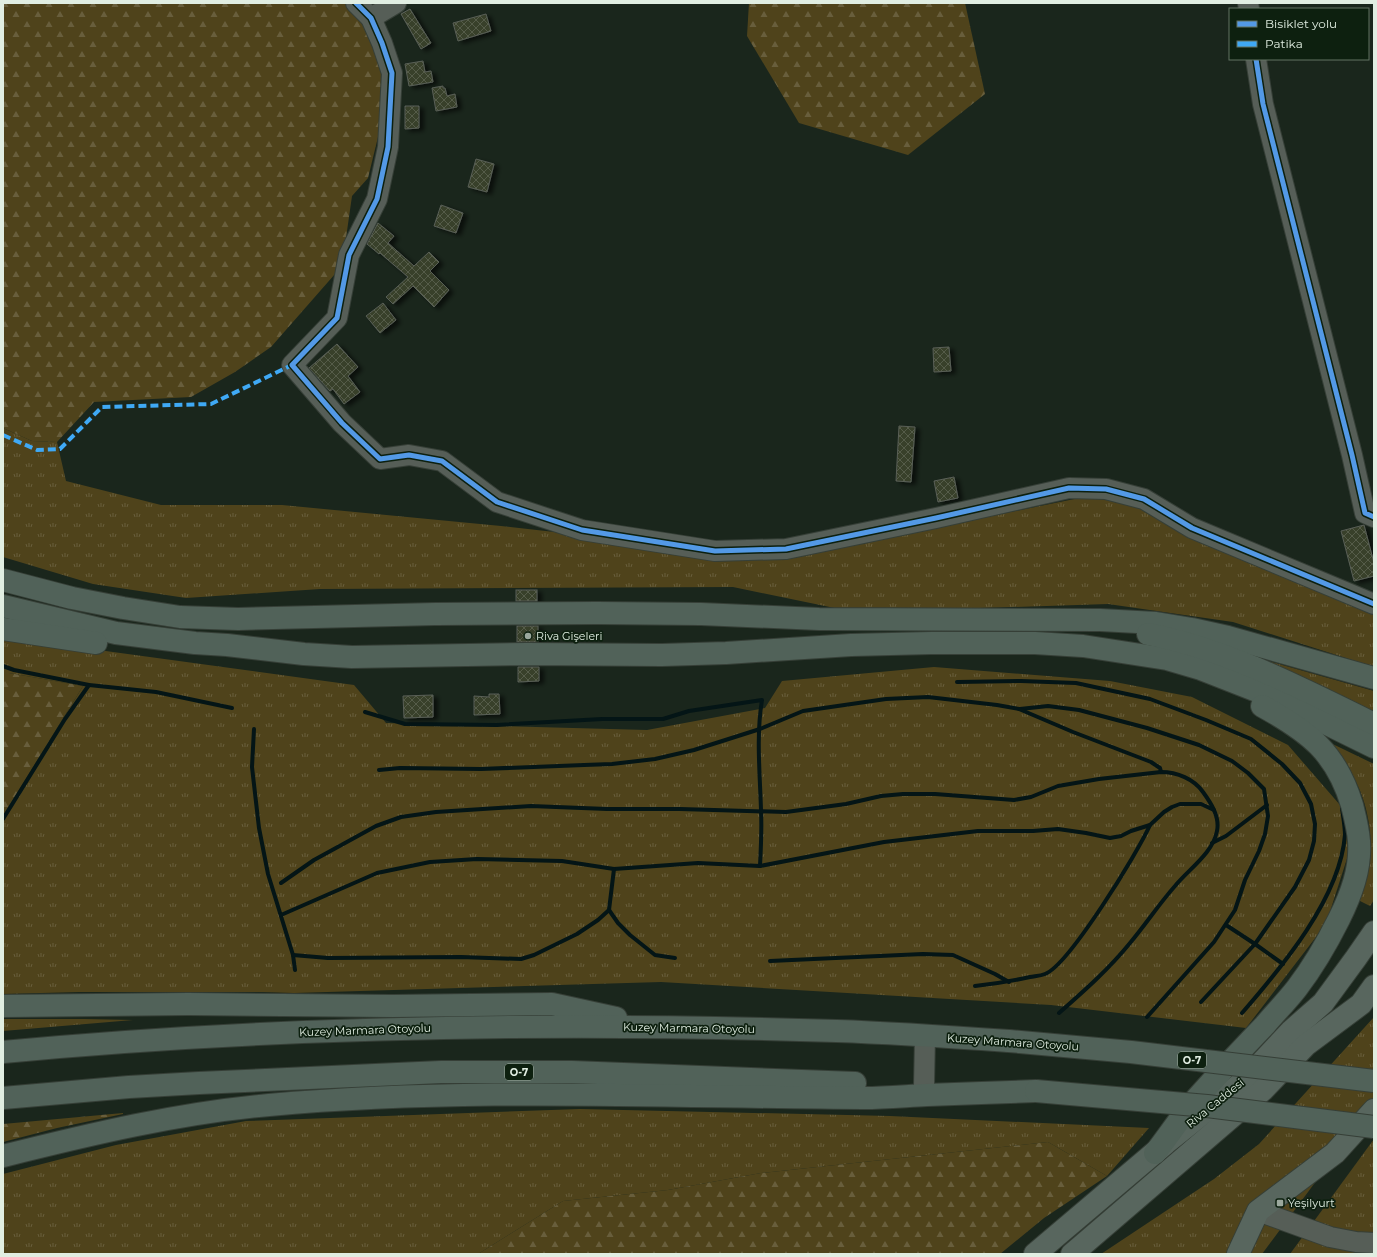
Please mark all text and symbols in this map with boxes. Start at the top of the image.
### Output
legend [1229,8,1369,60]
text: Bisiklet yolu [1265,16,1337,31]
text: Patika [1265,36,1303,51]
place label: Riva Gişeleri [536,629,602,643]
marker: Riva Gişeleri [523,631,533,641]
street label: Kuzey Marmara Otoyolu [623,1020,755,1036]
street label: Kuzey Marmara Otoyolu [299,1021,431,1039]
street label: Kuzey Marmara Otoyolu [947,1030,1079,1054]
road number: O-7 [1178,1052,1206,1068]
road number: O-7 [505,1064,533,1080]
street label: Riva Caddesi [1183,1075,1247,1131]
place label: Yeşilyurt [1288,1196,1335,1210]
marker: Yeşilyurt [1275,1198,1285,1208]

